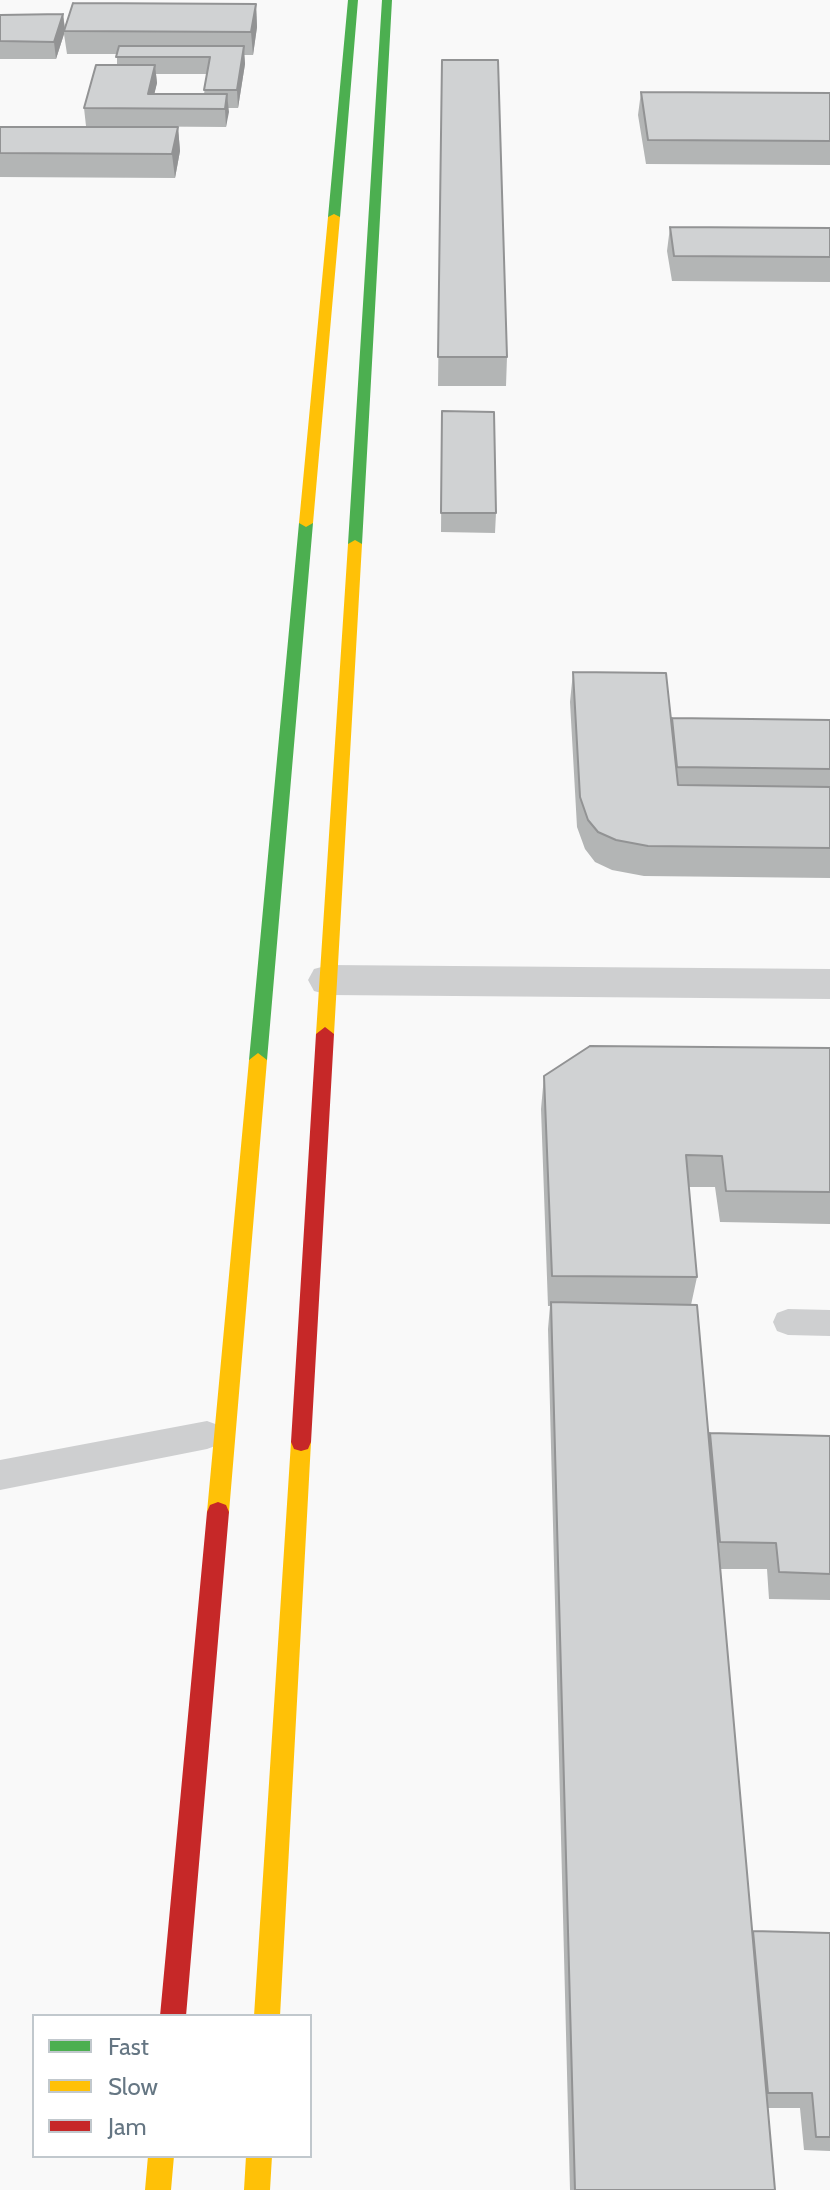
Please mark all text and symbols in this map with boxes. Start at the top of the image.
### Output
legend [32,2014,312,2158]
text: Fast [108,2032,149,2061]
text: Slow [108,2072,158,2101]
text: Jam [108,2112,146,2141]

